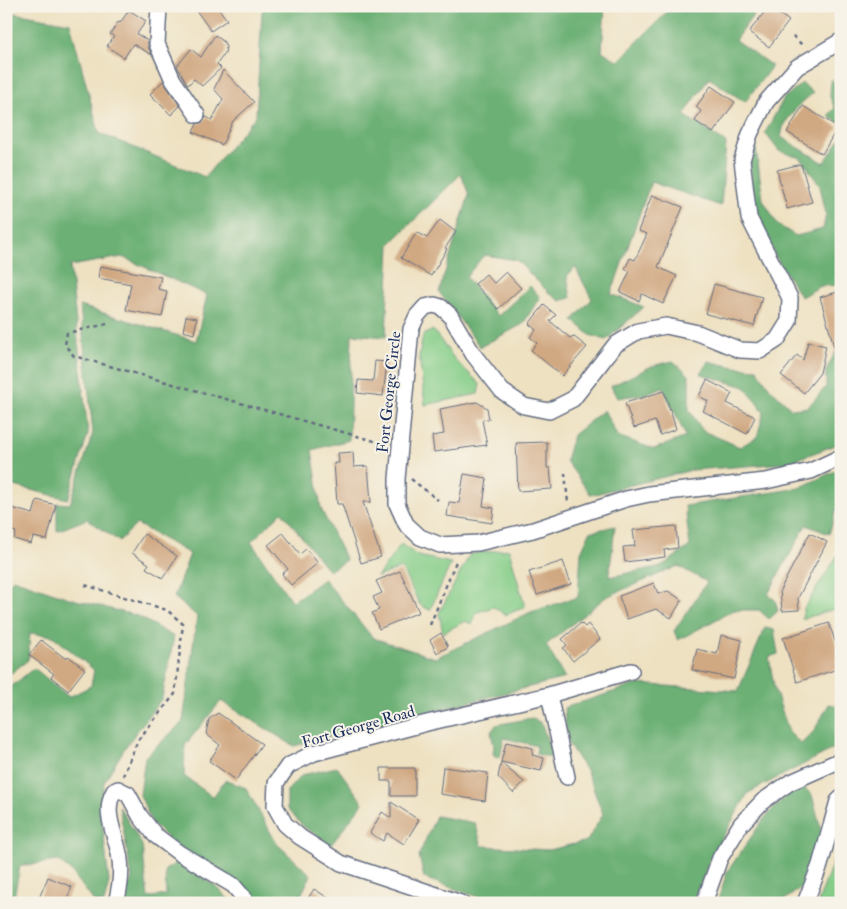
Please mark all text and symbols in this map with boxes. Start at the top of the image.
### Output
street label: Fort George Circle [373,330,405,454]
street label: Fort George Road [299,701,417,753]

